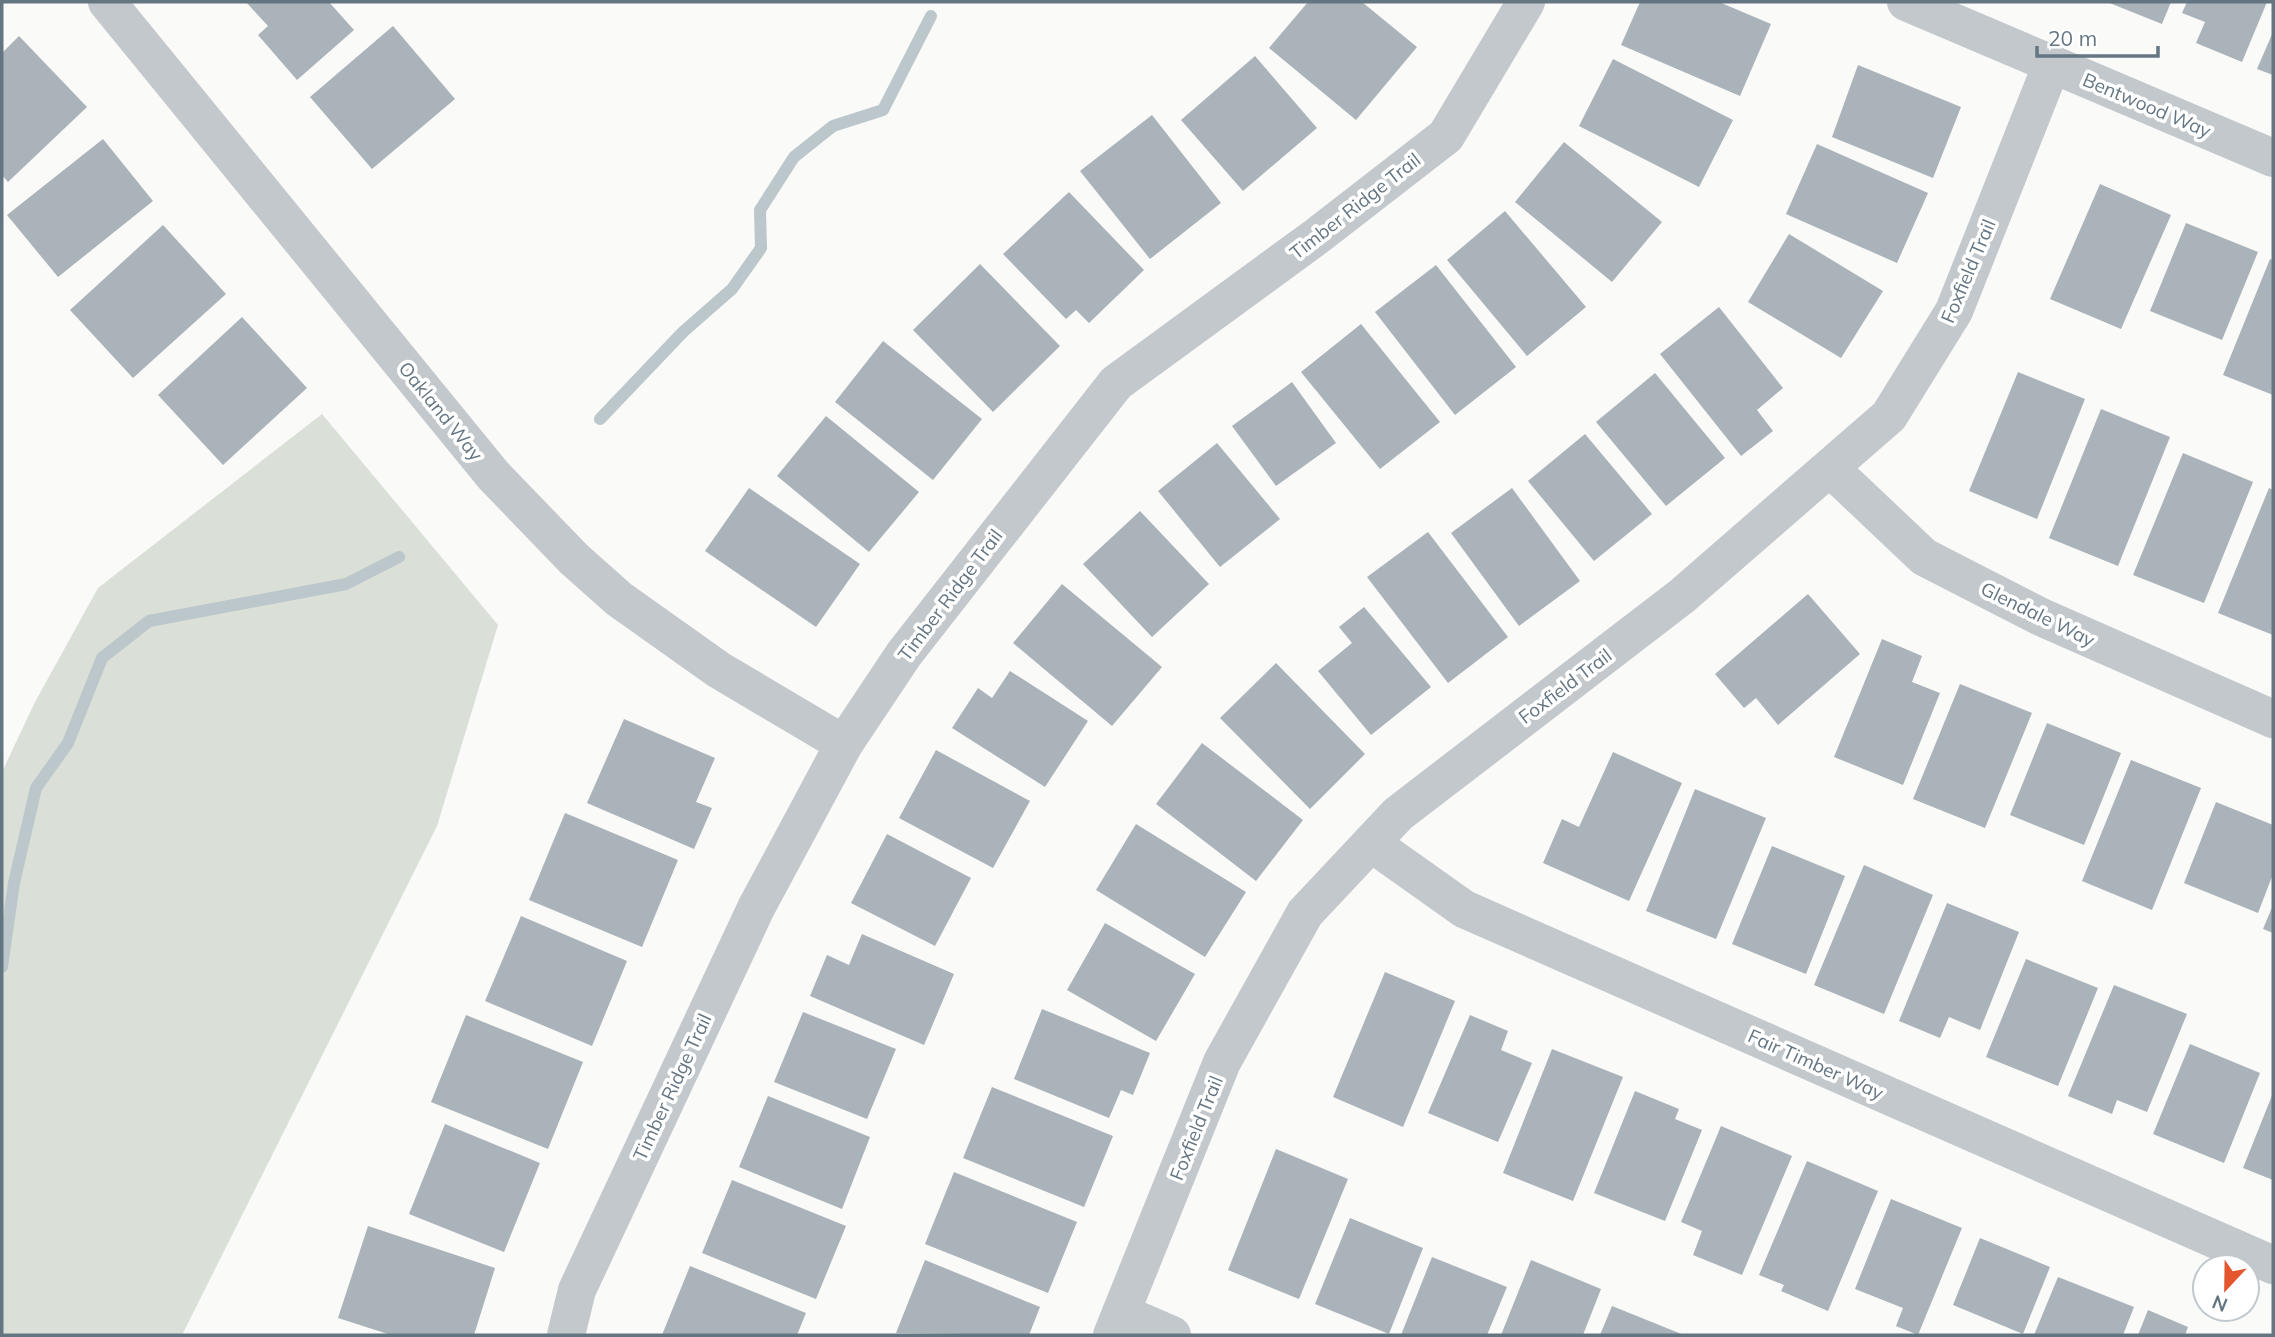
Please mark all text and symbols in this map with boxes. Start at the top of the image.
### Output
scale bar [2037,14,2158,58]
text: 20 m [2048,25,2097,51]
street label: Bentwood Way [2079,67,2215,143]
street label: Timber Ridge Trail [1285,147,1425,265]
street label: Foxfield Trail [1935,215,2001,327]
street label: Oakland Way [394,357,488,465]
street label: Timber Ridge Trail [892,524,1008,666]
street label: Glendale Way [1977,576,2099,652]
street label: Foxfield Trail [1514,643,1616,729]
street label: Timber Ridge Trail [627,1010,717,1164]
street label: Fair Timber Way [1745,1023,1887,1105]
street label: Foxfield Trail [1164,1072,1228,1184]
north arrow [2191,1253,2261,1323]
text: N [2208,1290,2231,1318]

